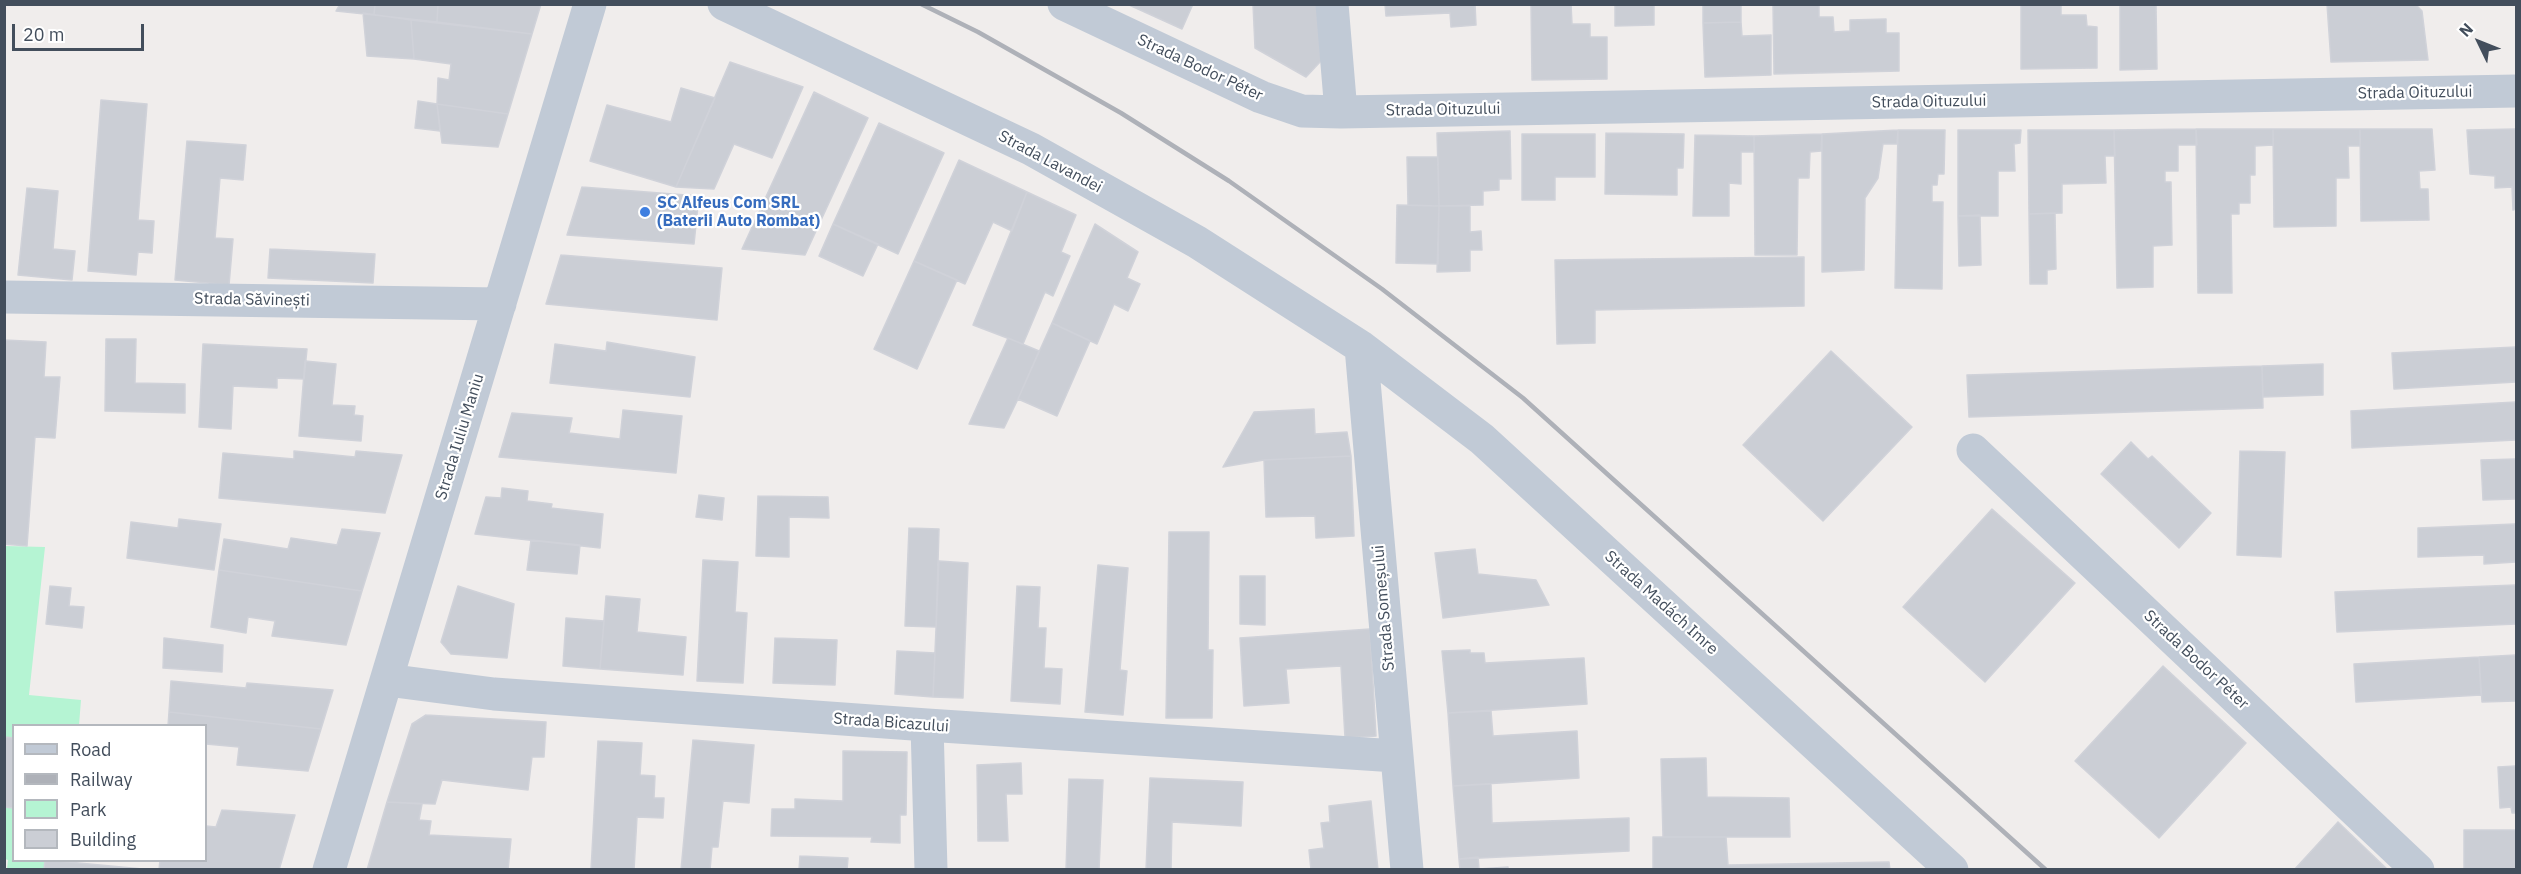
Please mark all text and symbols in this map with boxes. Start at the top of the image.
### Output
scale bar [15,12,147,50]
north arrow [2449,12,2509,72]
text: N [2455,19,2477,41]
text: 20 m [23,23,65,46]
street label: Strada Bodor Péter [1134,30,1266,106]
street label: Strada Oituzului [2357,82,2473,104]
street label: Strada Oituzului [1871,91,1987,113]
street label: Strada Oituzului [1385,99,1501,121]
street label: Strada Lavandei [995,127,1105,197]
place label: SC Alfeus Com SRL (Baterii Auto Rombat) [657,193,820,231]
marker: SC Alfeus Com SRL (Baterii Auto Rombat) [638,205,652,219]
street label: Strada Săvinești [194,289,310,311]
street label: Strada Iuliu Maniu [432,371,488,503]
street label: Strada Someșului [1369,544,1399,672]
street label: Strada Madách Imre [1600,547,1722,659]
street label: Strada Bodor Péter [2140,606,2252,714]
street label: Strada Bicazului [833,709,949,737]
legend [12,724,207,862]
text: Road [70,738,111,761]
text: Railway [70,768,132,791]
text: Park [70,798,106,821]
text: Building [70,828,136,851]

